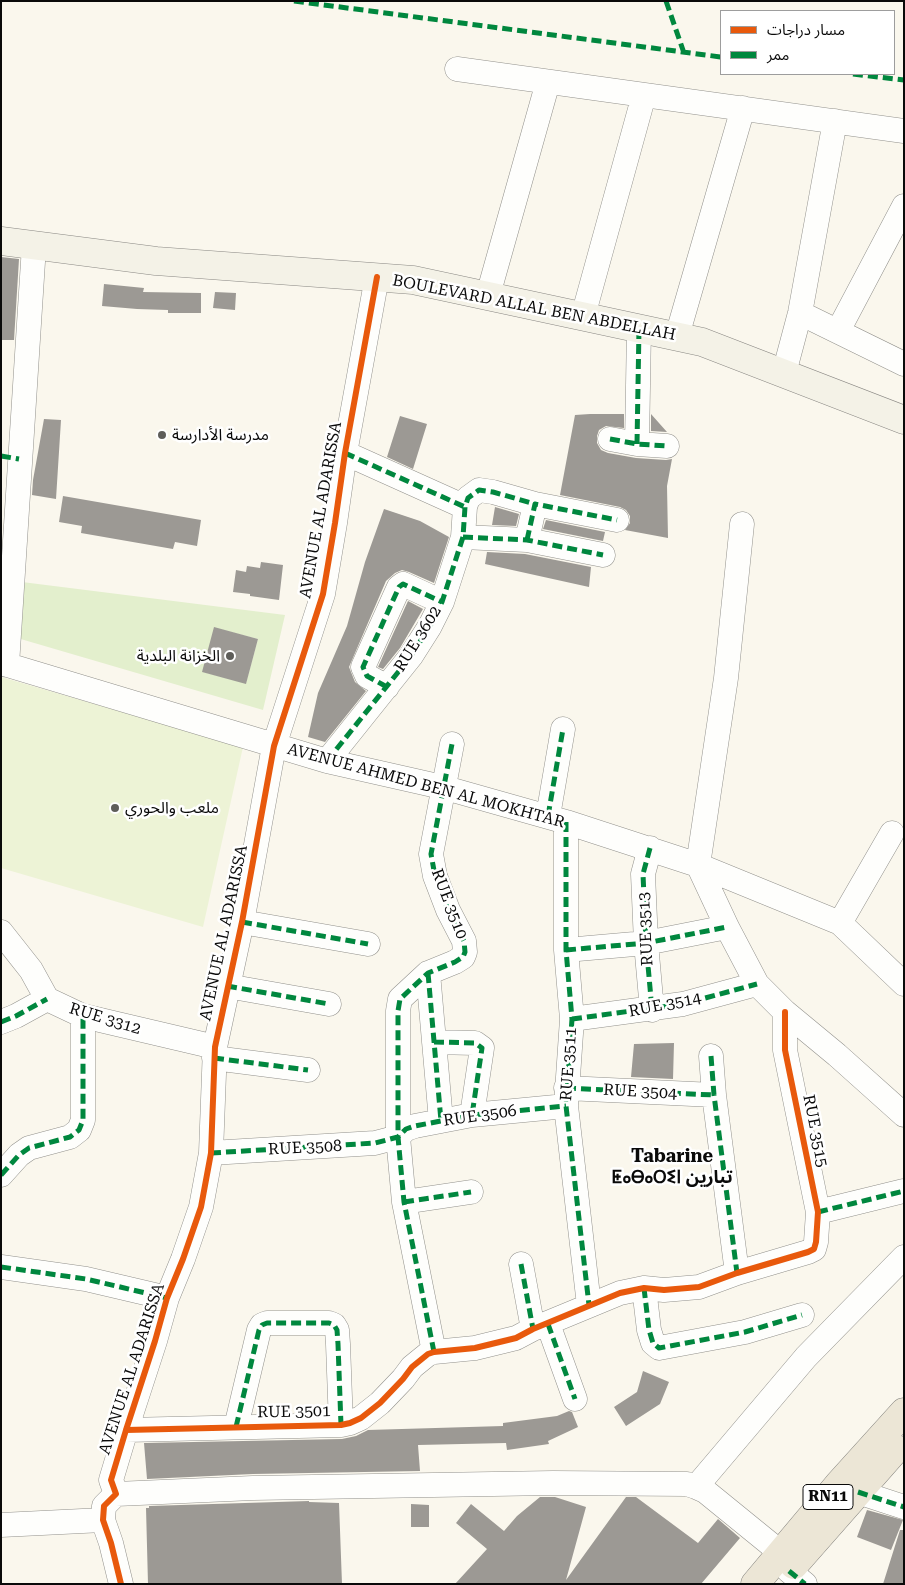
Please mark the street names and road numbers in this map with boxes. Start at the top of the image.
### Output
street label: BOULEVARD ALLAL BEN ABDELLAH [391,271,677,345]
street label: AVENUE AL ADARISSA [296,420,346,600]
street label: RUE 3602 [390,603,446,675]
street label: AVENUE AHMED BEN AL MOKHTAR [285,740,567,832]
street label: AVENUE AL ADARISSA [196,843,252,1023]
street label: RUE 3510 [427,866,471,942]
street label: RUE 3513 [634,892,658,966]
street label: RUE 3514 [627,989,703,1021]
street label: RUE 3312 [67,999,143,1039]
street label: RUE 3511 [557,1026,581,1102]
street label: RUE 3504 [603,1080,677,1104]
street label: RUE 3515 [799,1093,831,1169]
street label: RUE 3506 [442,1101,518,1131]
street label: RUE 3508 [268,1136,342,1160]
street label: AVENUE AL ADARISSA [95,1281,169,1457]
street label: RUE 3501 [257,1402,331,1422]
road number: RN11 [803,1484,853,1510]

